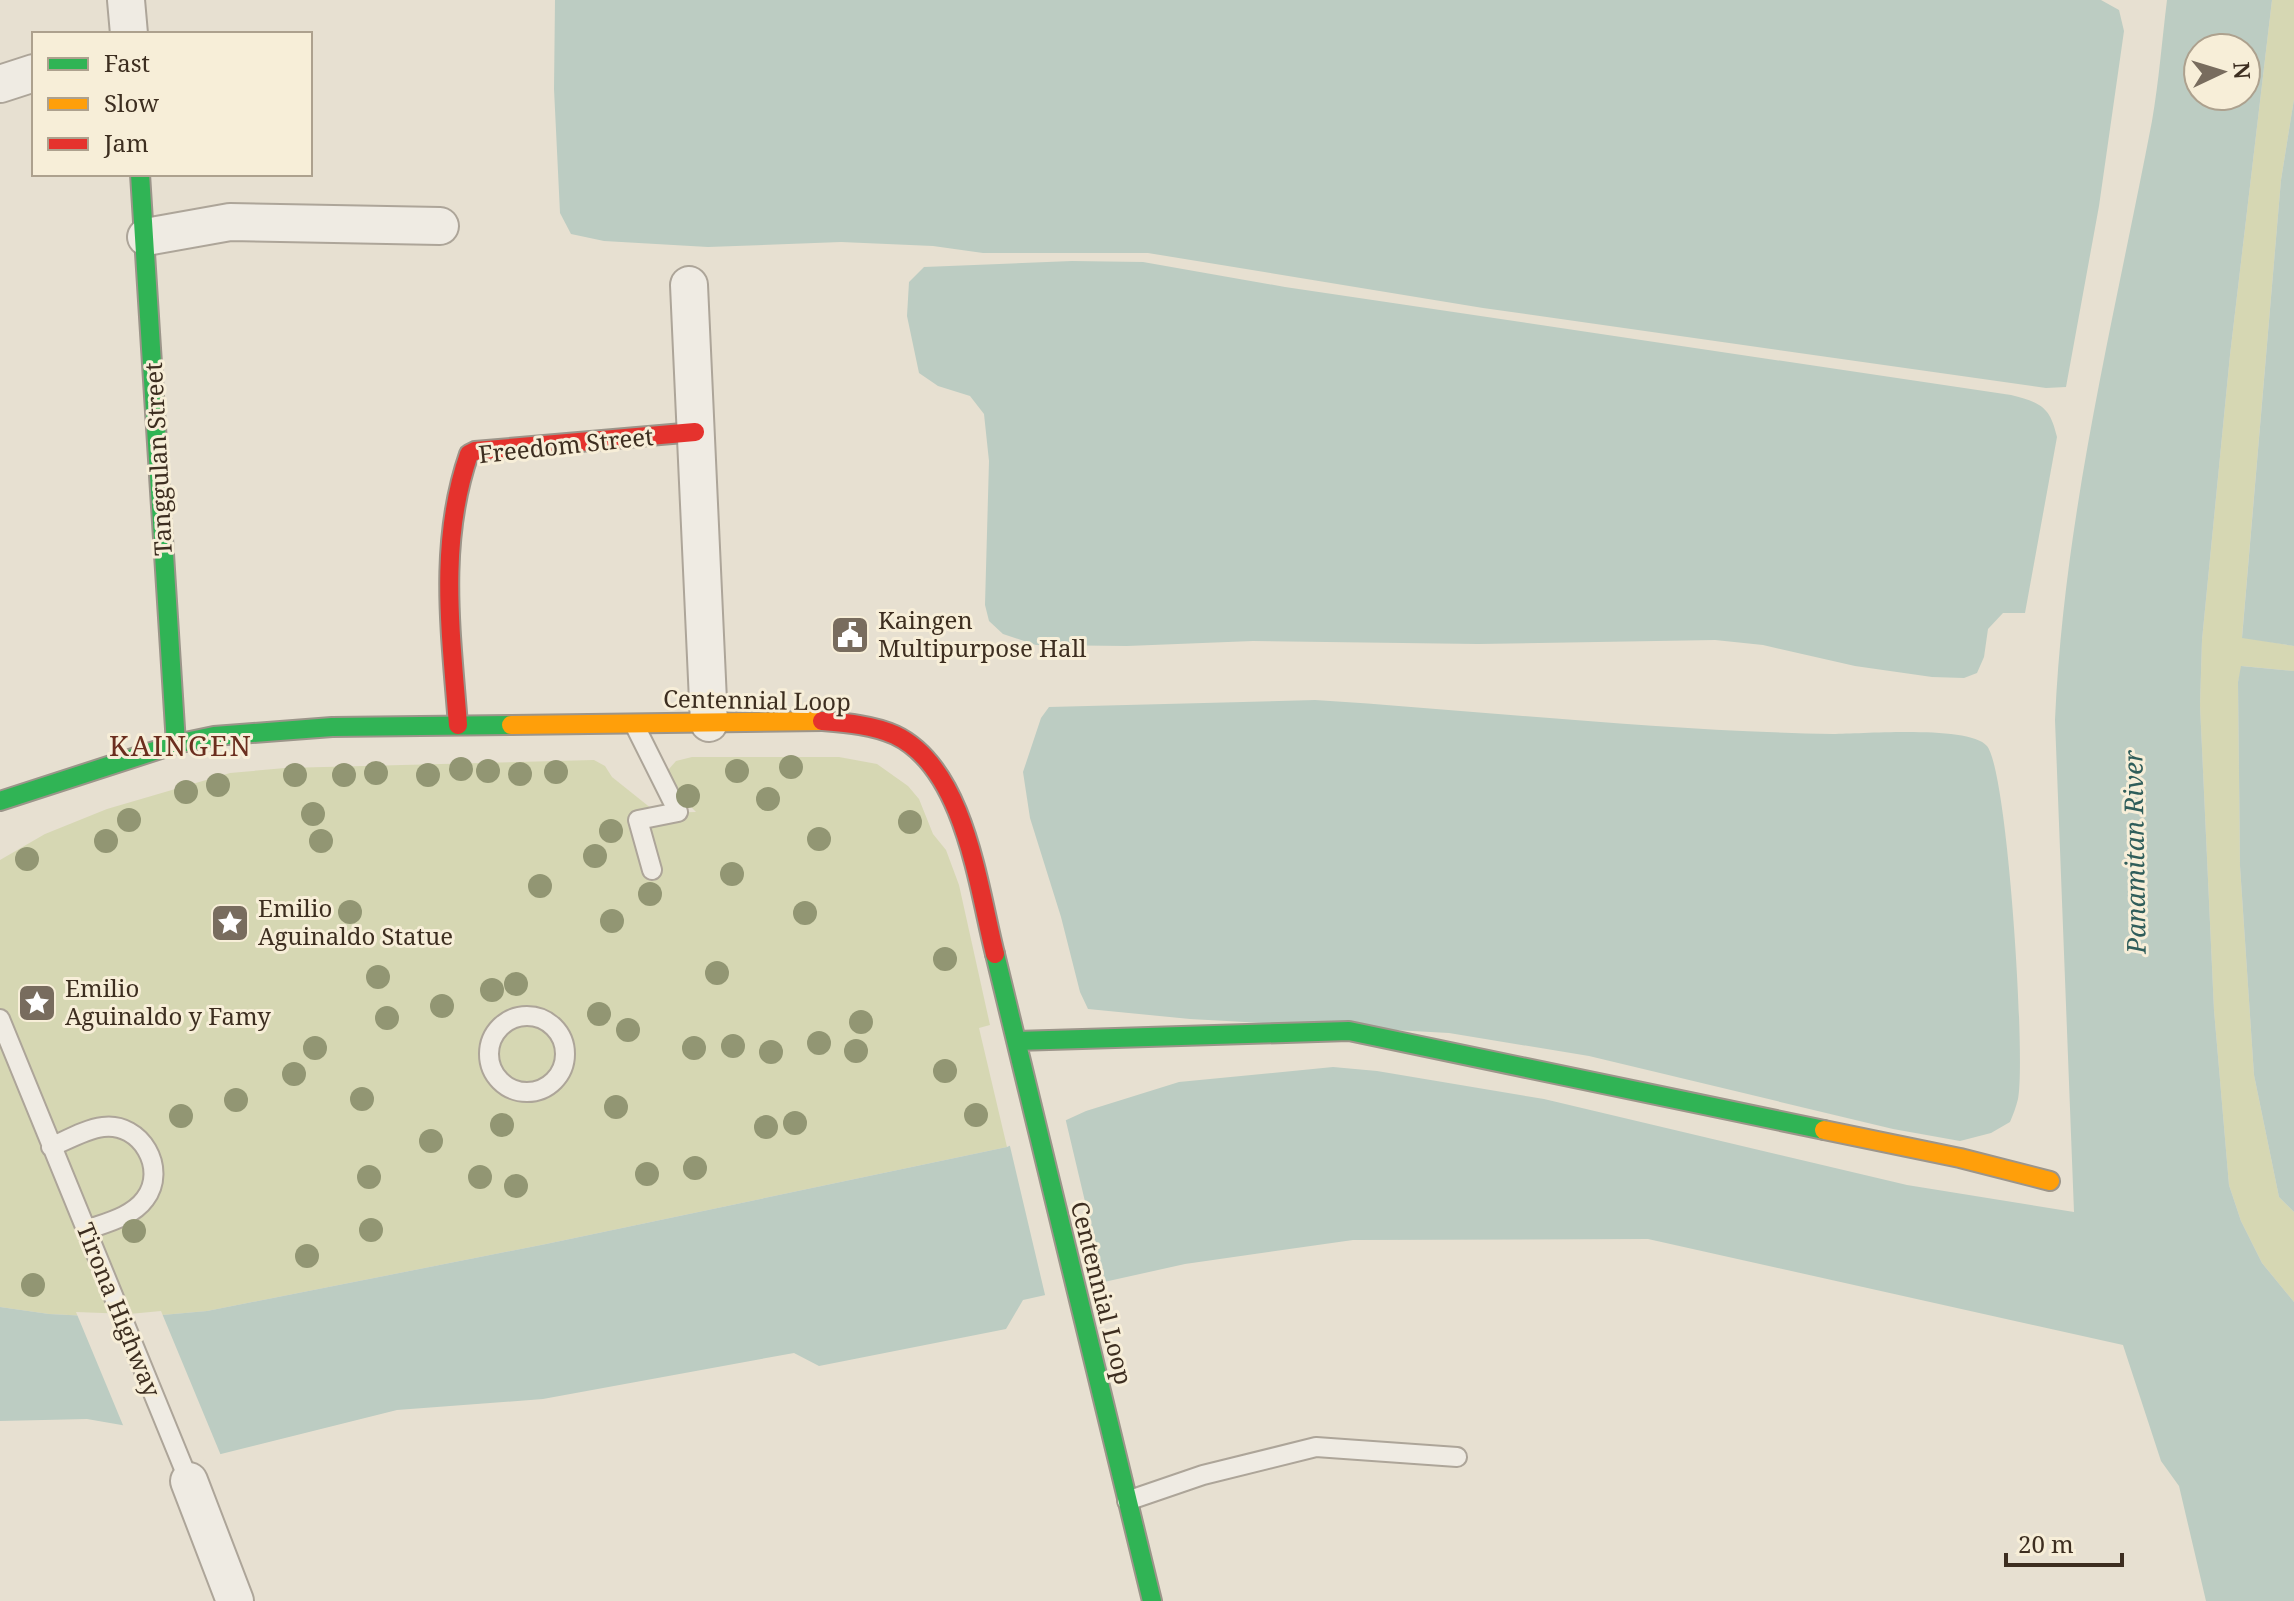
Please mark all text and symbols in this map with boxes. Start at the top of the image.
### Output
legend [32,32,312,176]
north arrow [2182,32,2262,112]
text: Fast [104,46,150,79]
text: N [2227,61,2259,80]
text: Slow [104,86,159,119]
text: Jam [103,126,149,159]
street label: Tanggulan Street [136,362,179,557]
street label: Freedom Street [477,419,655,470]
place label: Kaingen Multipurpose Hall [878,603,1087,664]
public building icon: Kaingen Multipurpose Hall [829,614,871,656]
street label: Centennial Loop [663,681,851,718]
district label: KAINGEN [109,726,253,764]
water label: Panamitan River [2114,749,2154,955]
place label: Emilio Aguinaldo Statue [258,891,453,952]
place icon: Emilio Aguinaldo Statue [209,902,251,944]
place label: Emilio Aguinaldo y Famy [65,971,271,1032]
place icon: Emilio Aguinaldo y Famy [16,982,58,1024]
street label: Centennial Loop [1064,1198,1141,1388]
street label: Tirona Highway [69,1218,169,1402]
scale bar [2006,1517,2122,1567]
text: 20 m [2018,1527,2074,1560]

